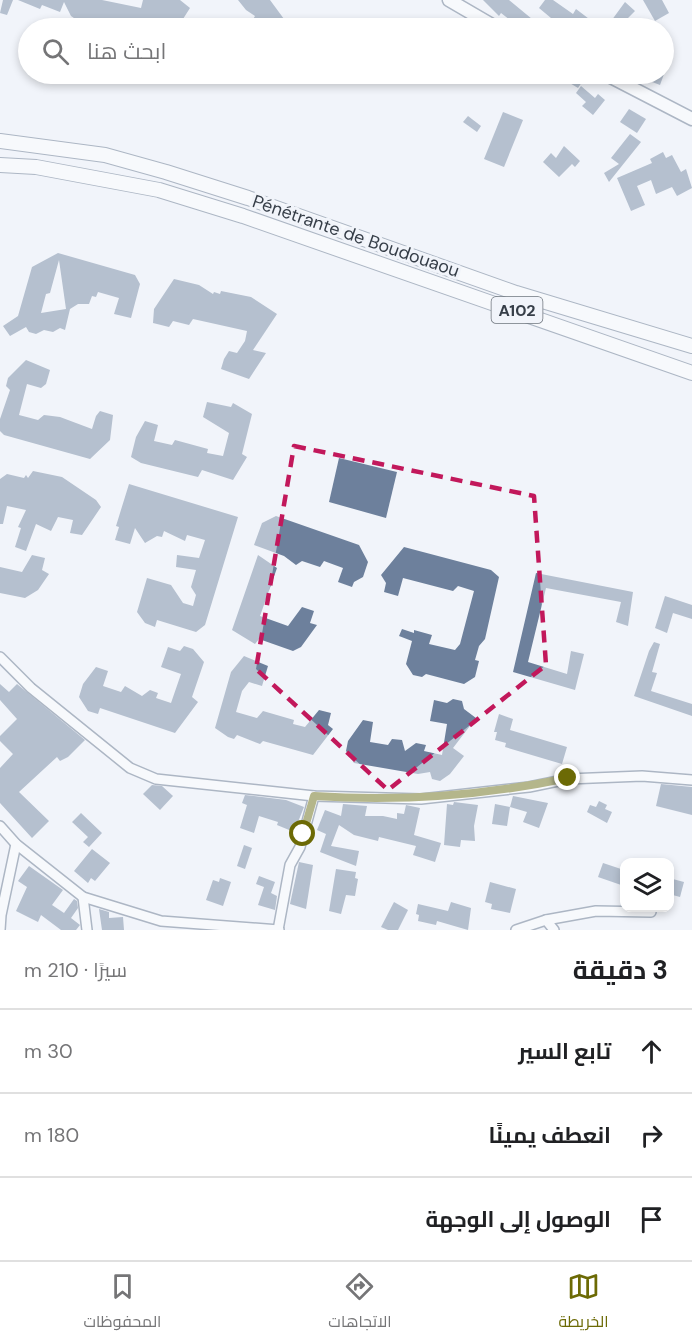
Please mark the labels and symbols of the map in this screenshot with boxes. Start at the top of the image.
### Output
street label: Pénétrante de Boudouaou [249,189,463,283]
road number: A102 [492,297,542,323]
route end [554,764,580,790]
route start [289,820,315,846]

